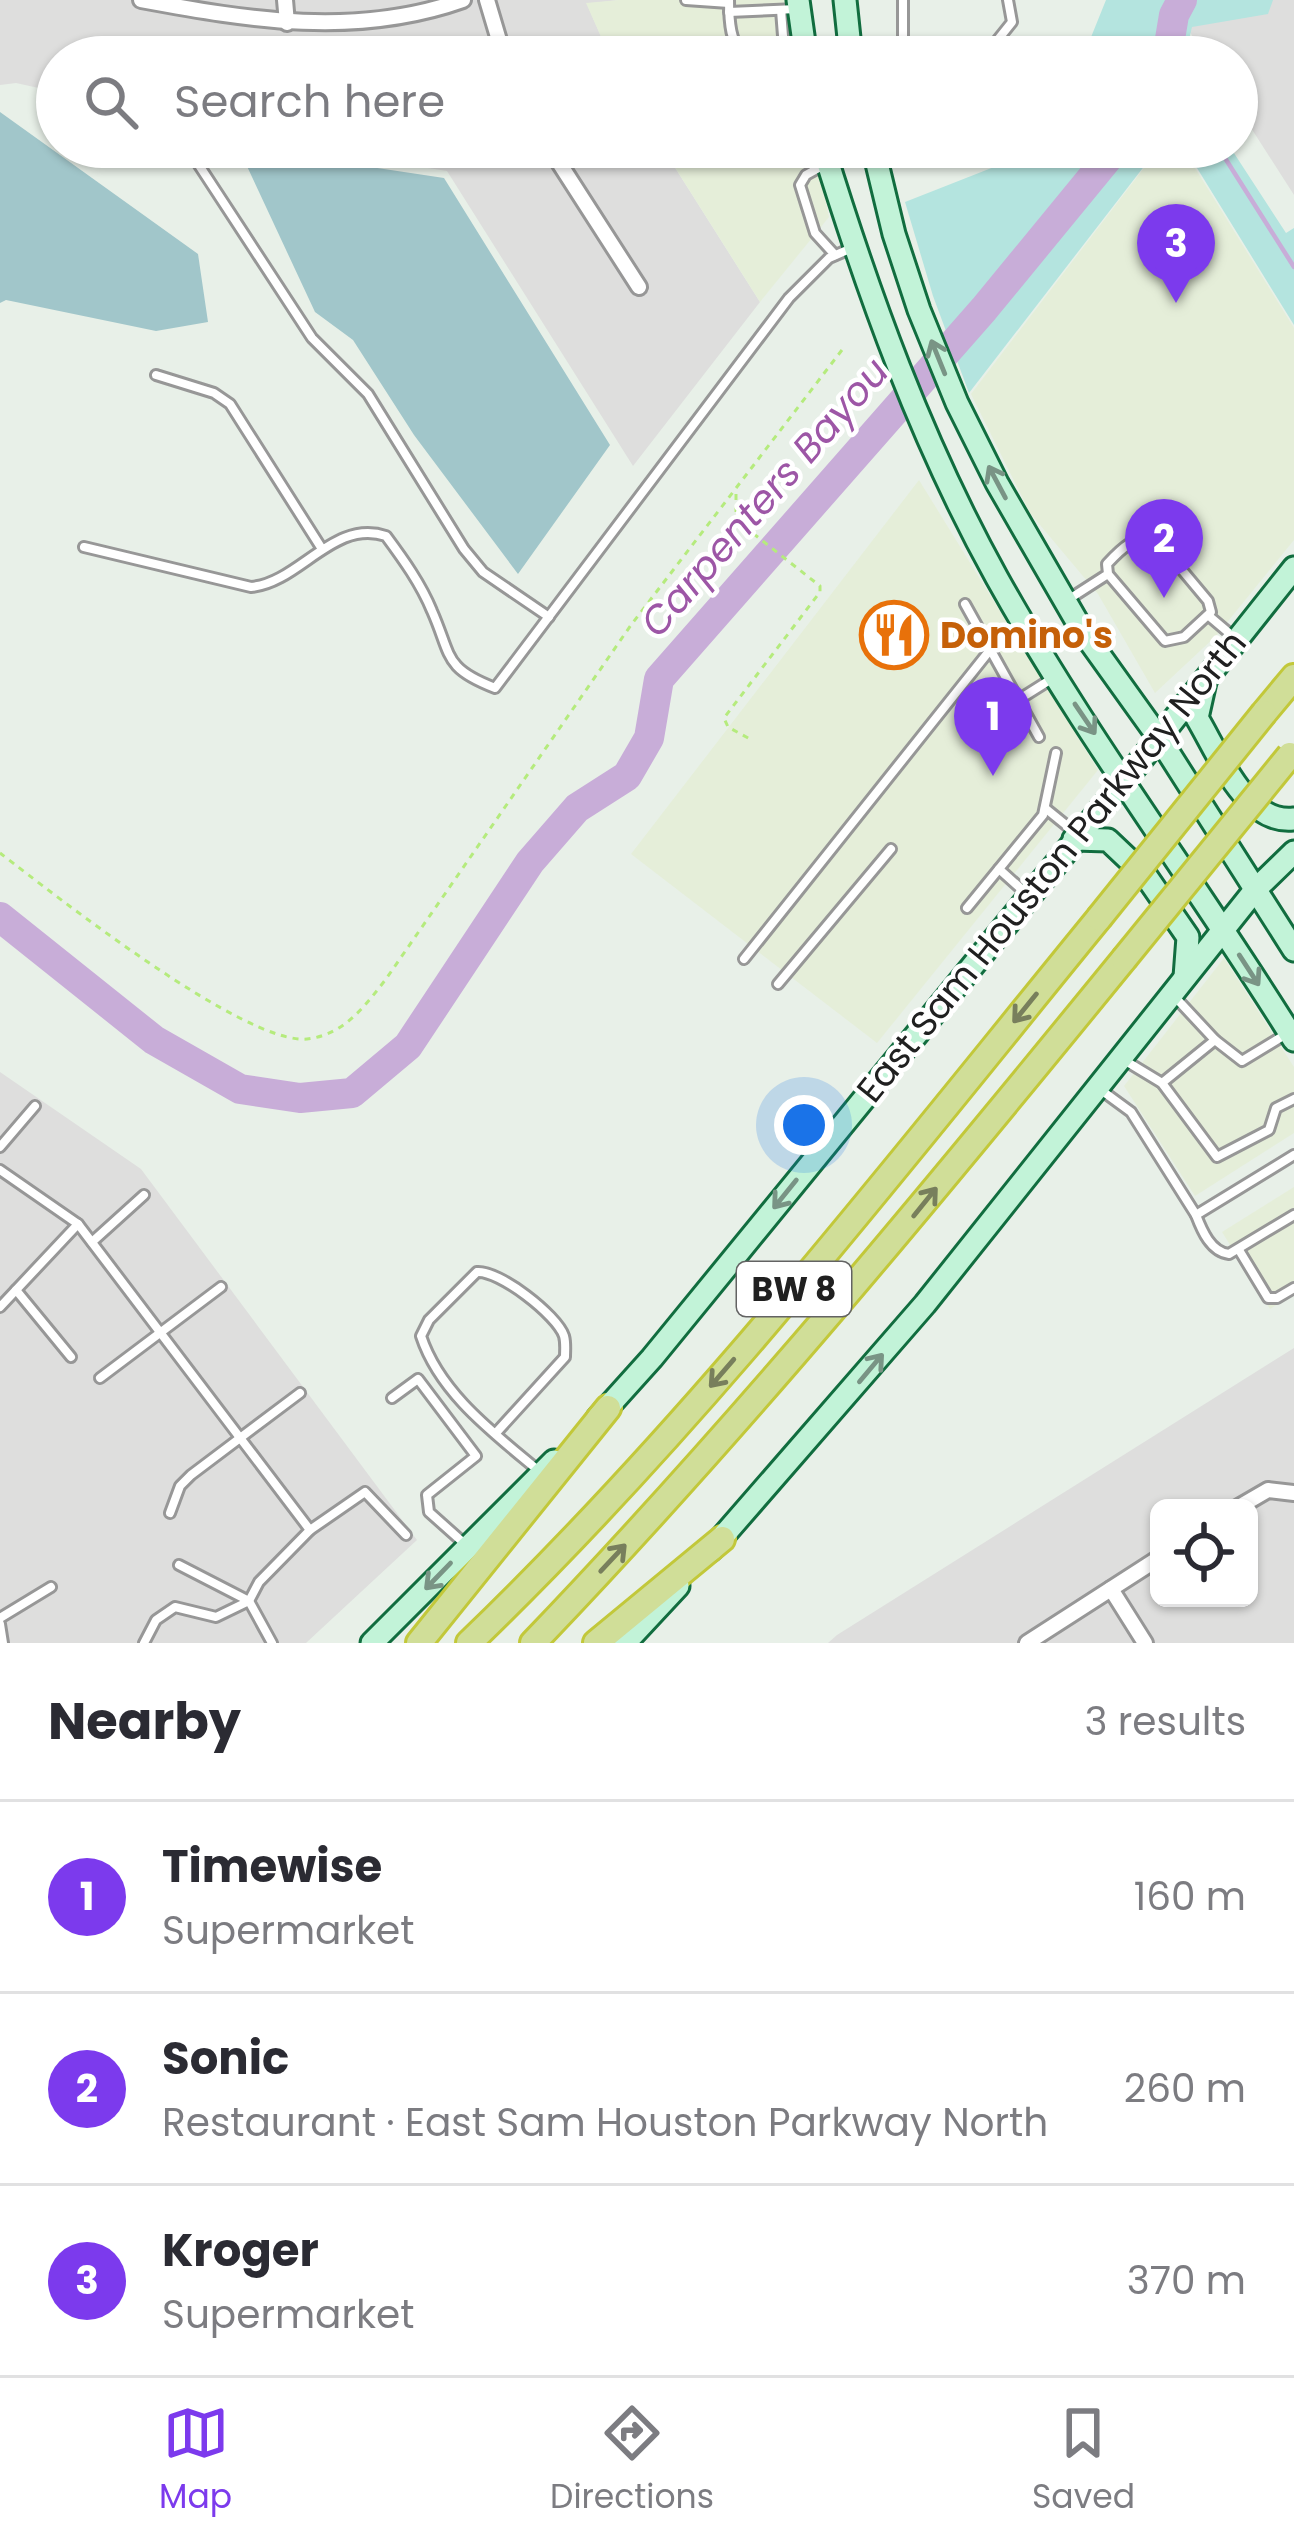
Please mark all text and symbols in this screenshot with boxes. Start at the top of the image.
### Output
search box [36,36,1258,168]
icon: search [78,69,144,135]
text: Search here [174,70,445,133]
pin: 3 [1137,204,1215,303]
one-way arrow [926,339,947,376]
water label: Carpenters Bayou [628,346,901,649]
one-way arrow [985,465,1008,500]
pin: 2 [1125,499,1203,598]
restaurant icon: Domino's [859,600,929,670]
place label: Domino's [940,610,1113,661]
street label: East Sam Houston Parkway North [845,620,1258,1113]
pin: 1 [954,677,1032,776]
one-way arrow [1072,701,1097,735]
one-way arrow [1236,953,1261,987]
one-way arrow [1012,992,1039,1024]
your location [774,1095,834,1155]
one-way arrow [772,1178,799,1210]
one-way arrow [911,1187,939,1218]
road number: BW 8 [737,1262,851,1316]
one-way arrow [857,1353,885,1384]
one-way arrow [709,1357,736,1387]
map controls [1150,1499,1258,1607]
button: locate [1150,1499,1258,1607]
one-way arrow [599,1544,627,1574]
one-way arrow [424,1561,453,1590]
text: Nearby [48,1685,241,1757]
text: 3 results [1084,1694,1246,1749]
text: Timewise [162,1835,382,1898]
text: 1 [80,1869,94,1924]
text: 160 m [1134,1869,1246,1924]
text: Supermarket [162,1903,415,1958]
text: Sonic [162,2027,289,2090]
text: 2 [76,2061,98,2116]
text: 260 m [1124,2061,1246,2116]
text: Restaurant · East Sam Houston Parkway North [162,2095,1048,2150]
text: Kroger [162,2219,319,2282]
text: 3 [75,2253,99,2308]
text: 370 m [1127,2253,1246,2308]
text: Supermarket [162,2287,415,2342]
tab: Map [159,2400,232,2522]
tab: Directions [550,2400,714,2522]
tab: Saved [1032,2400,1135,2522]

